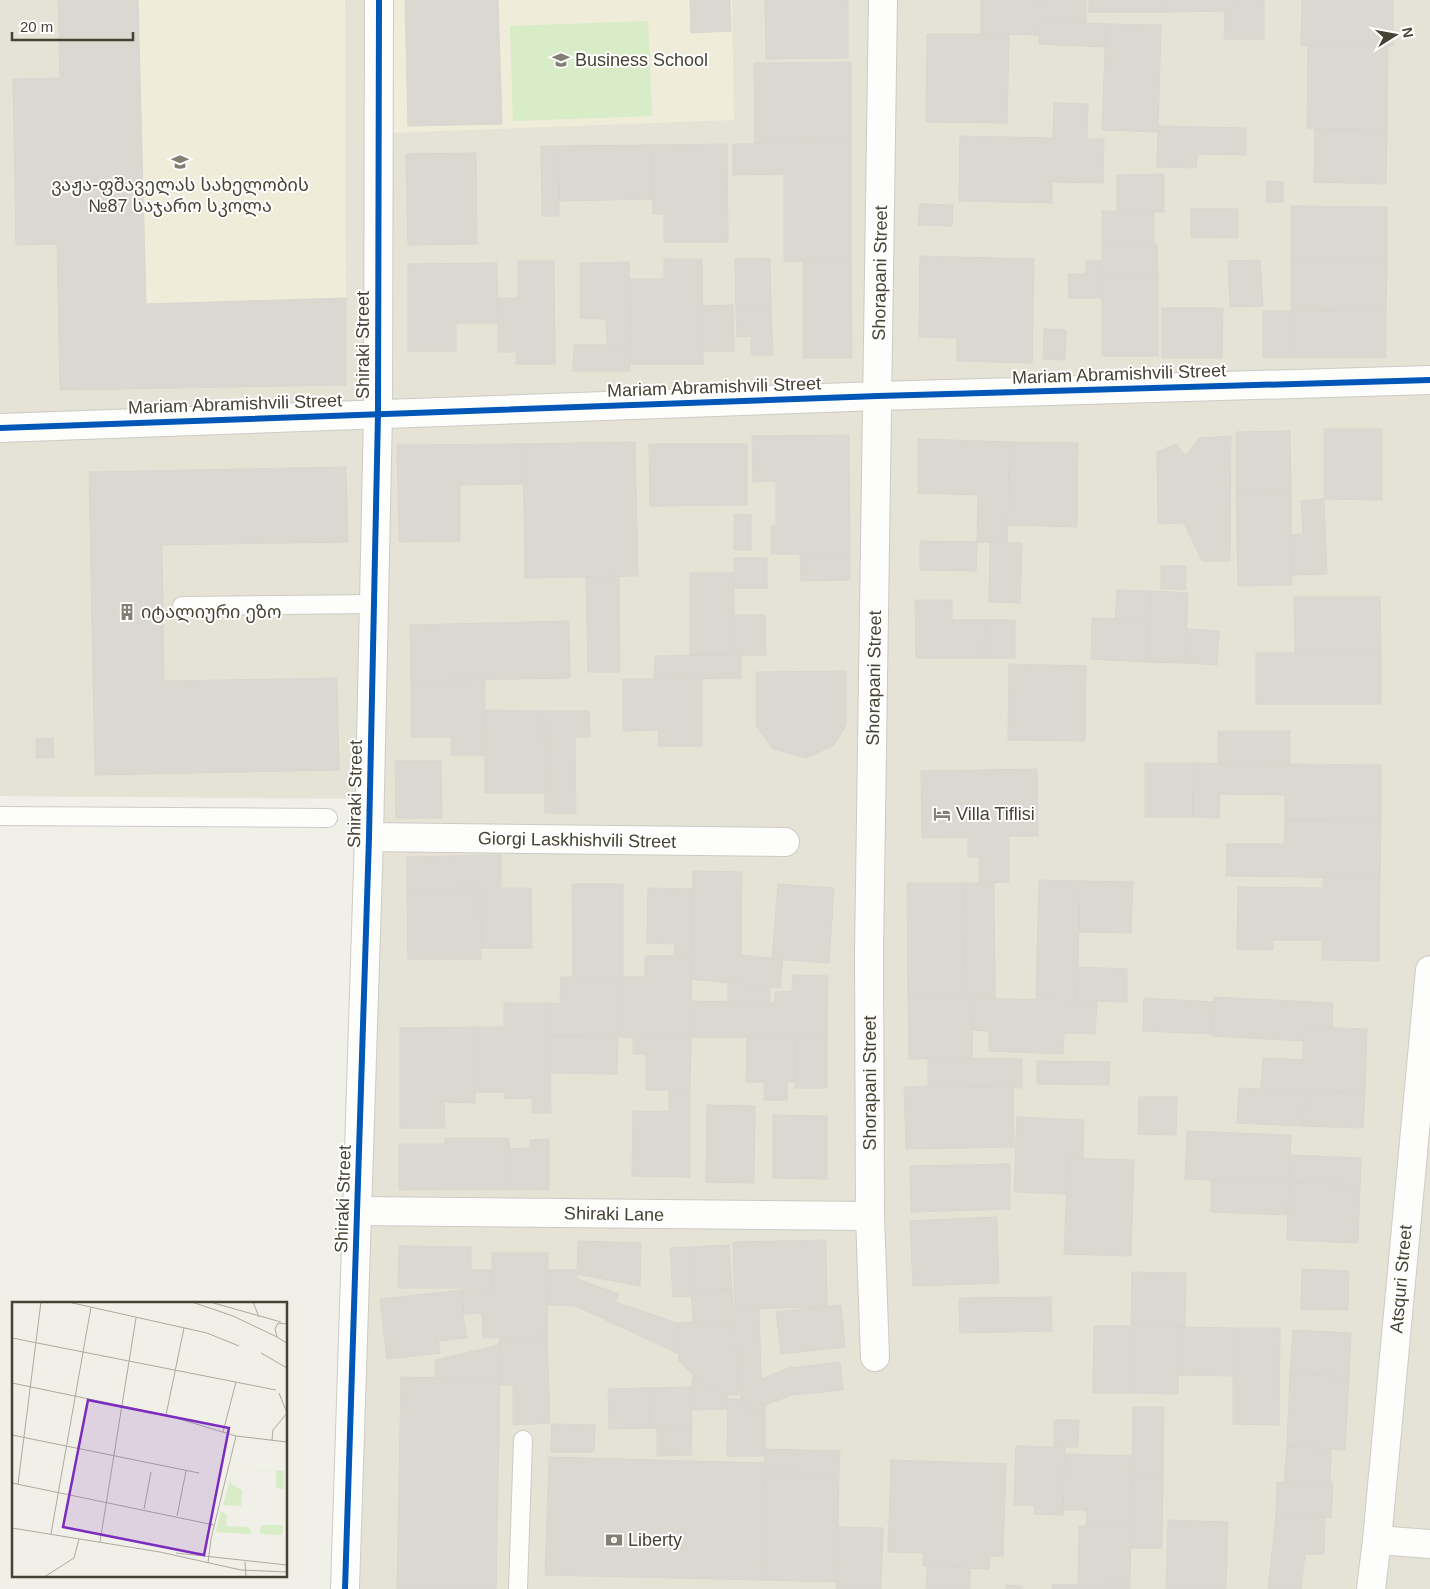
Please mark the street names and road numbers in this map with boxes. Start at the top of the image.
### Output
street label: Shorapani Street [869,205,891,341]
street label: Shiraki Street [353,291,373,399]
street label: Mariam Abramishvili Street [1012,360,1226,388]
street label: Mariam Abramishvili Street [607,373,821,401]
street label: Mariam Abramishvili Street [128,390,342,418]
street label: Shorapani Street [863,610,885,746]
street label: Shiraki Street [344,740,366,848]
street label: Giorgi Laskhishvili Street [478,828,676,852]
street label: Shorapani Street [860,1015,880,1151]
street label: Shiraki Street [331,1145,355,1253]
street label: Shiraki Lane [564,1203,664,1225]
street label: Atsquri Street [1386,1224,1416,1334]

